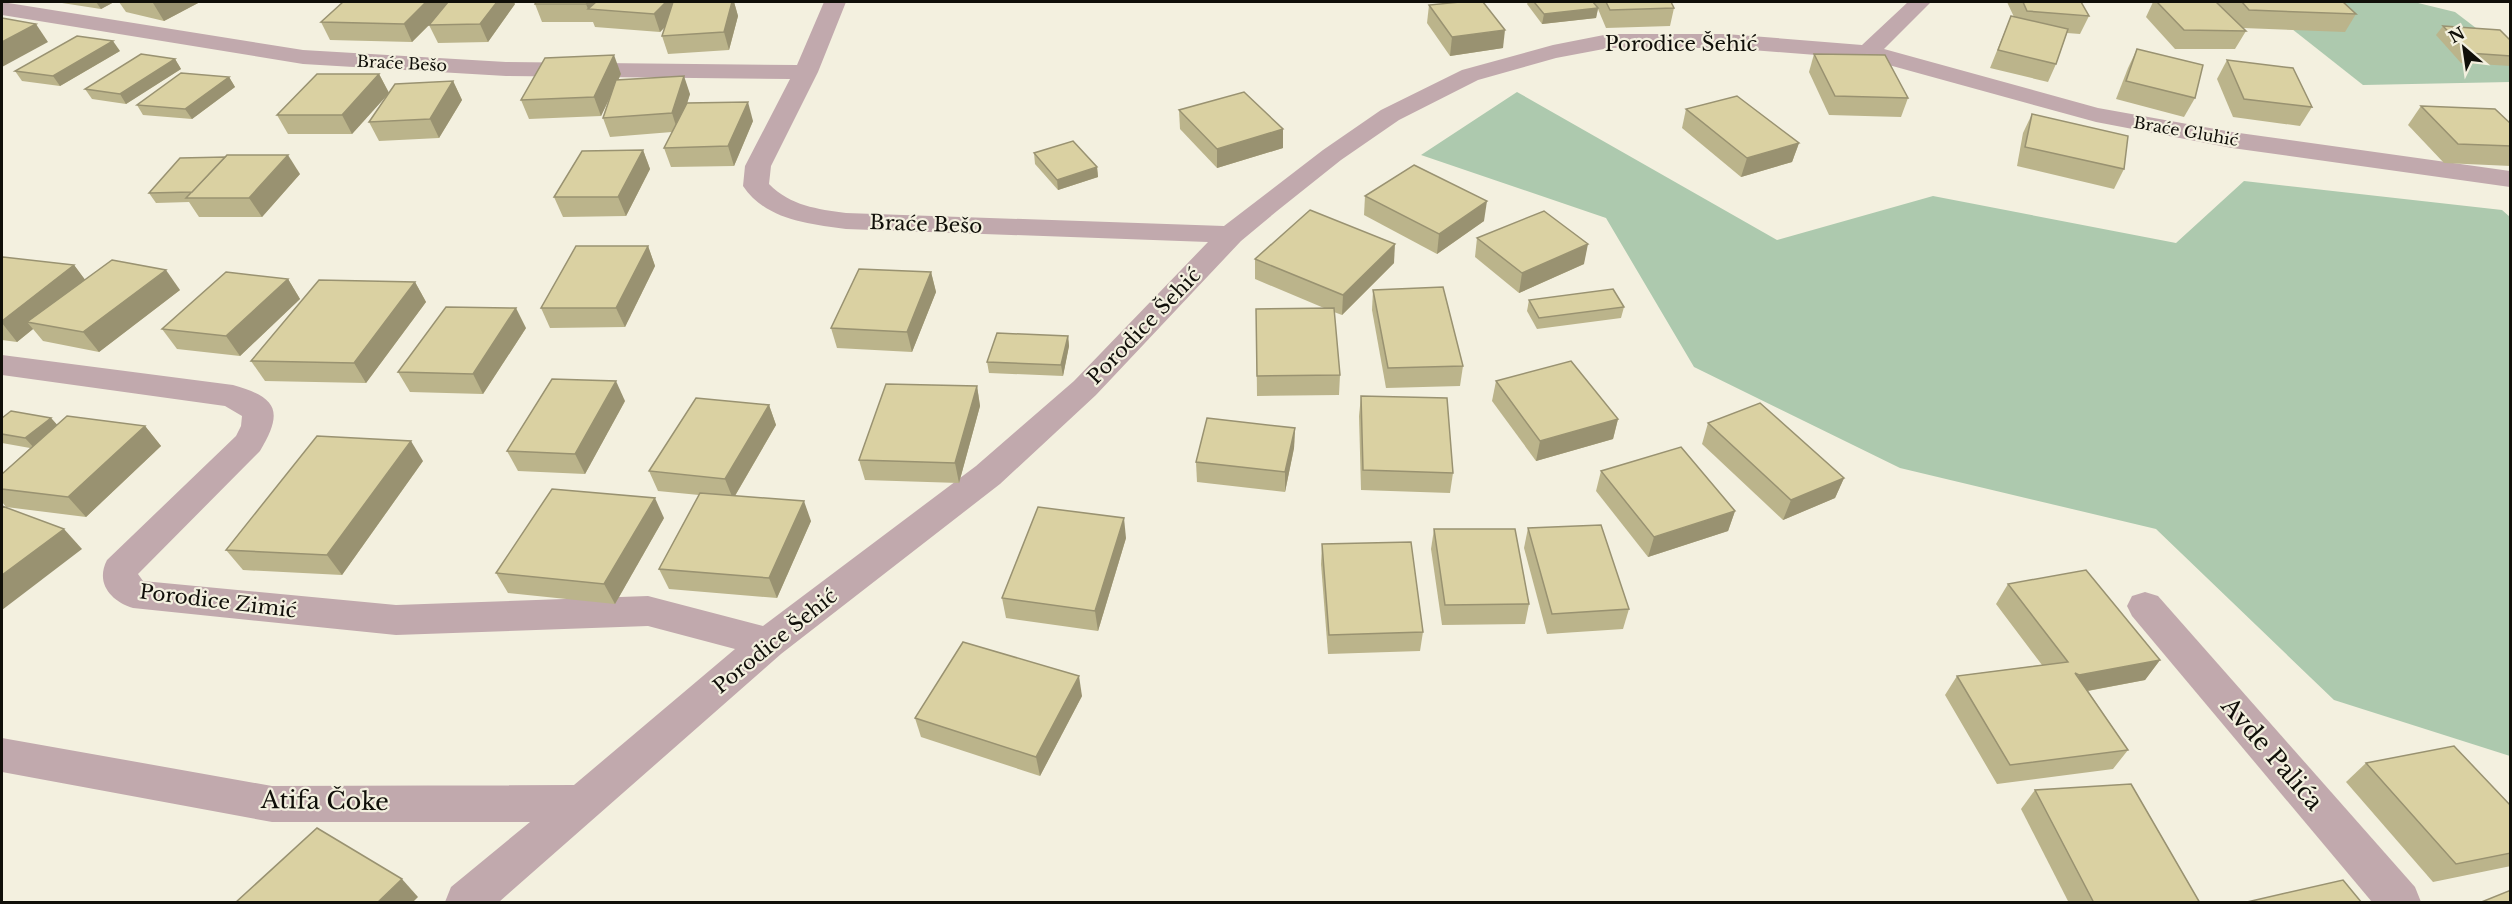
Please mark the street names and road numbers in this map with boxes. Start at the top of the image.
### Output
street label: Porodice Šehić [1605,31,1758,56]
street label: Braće Bešo [356,51,448,75]
street label: Braće Gluhić [2132,112,2240,150]
street label: Braće Bešo [869,210,983,238]
street label: Porodice Šehić [1082,262,1206,389]
street label: Porodice Zimić [138,579,298,623]
street label: Porodice Šehić [708,583,842,698]
street label: Avde Palića [2215,691,2330,816]
street label: Atifa Čoke [260,784,389,816]

